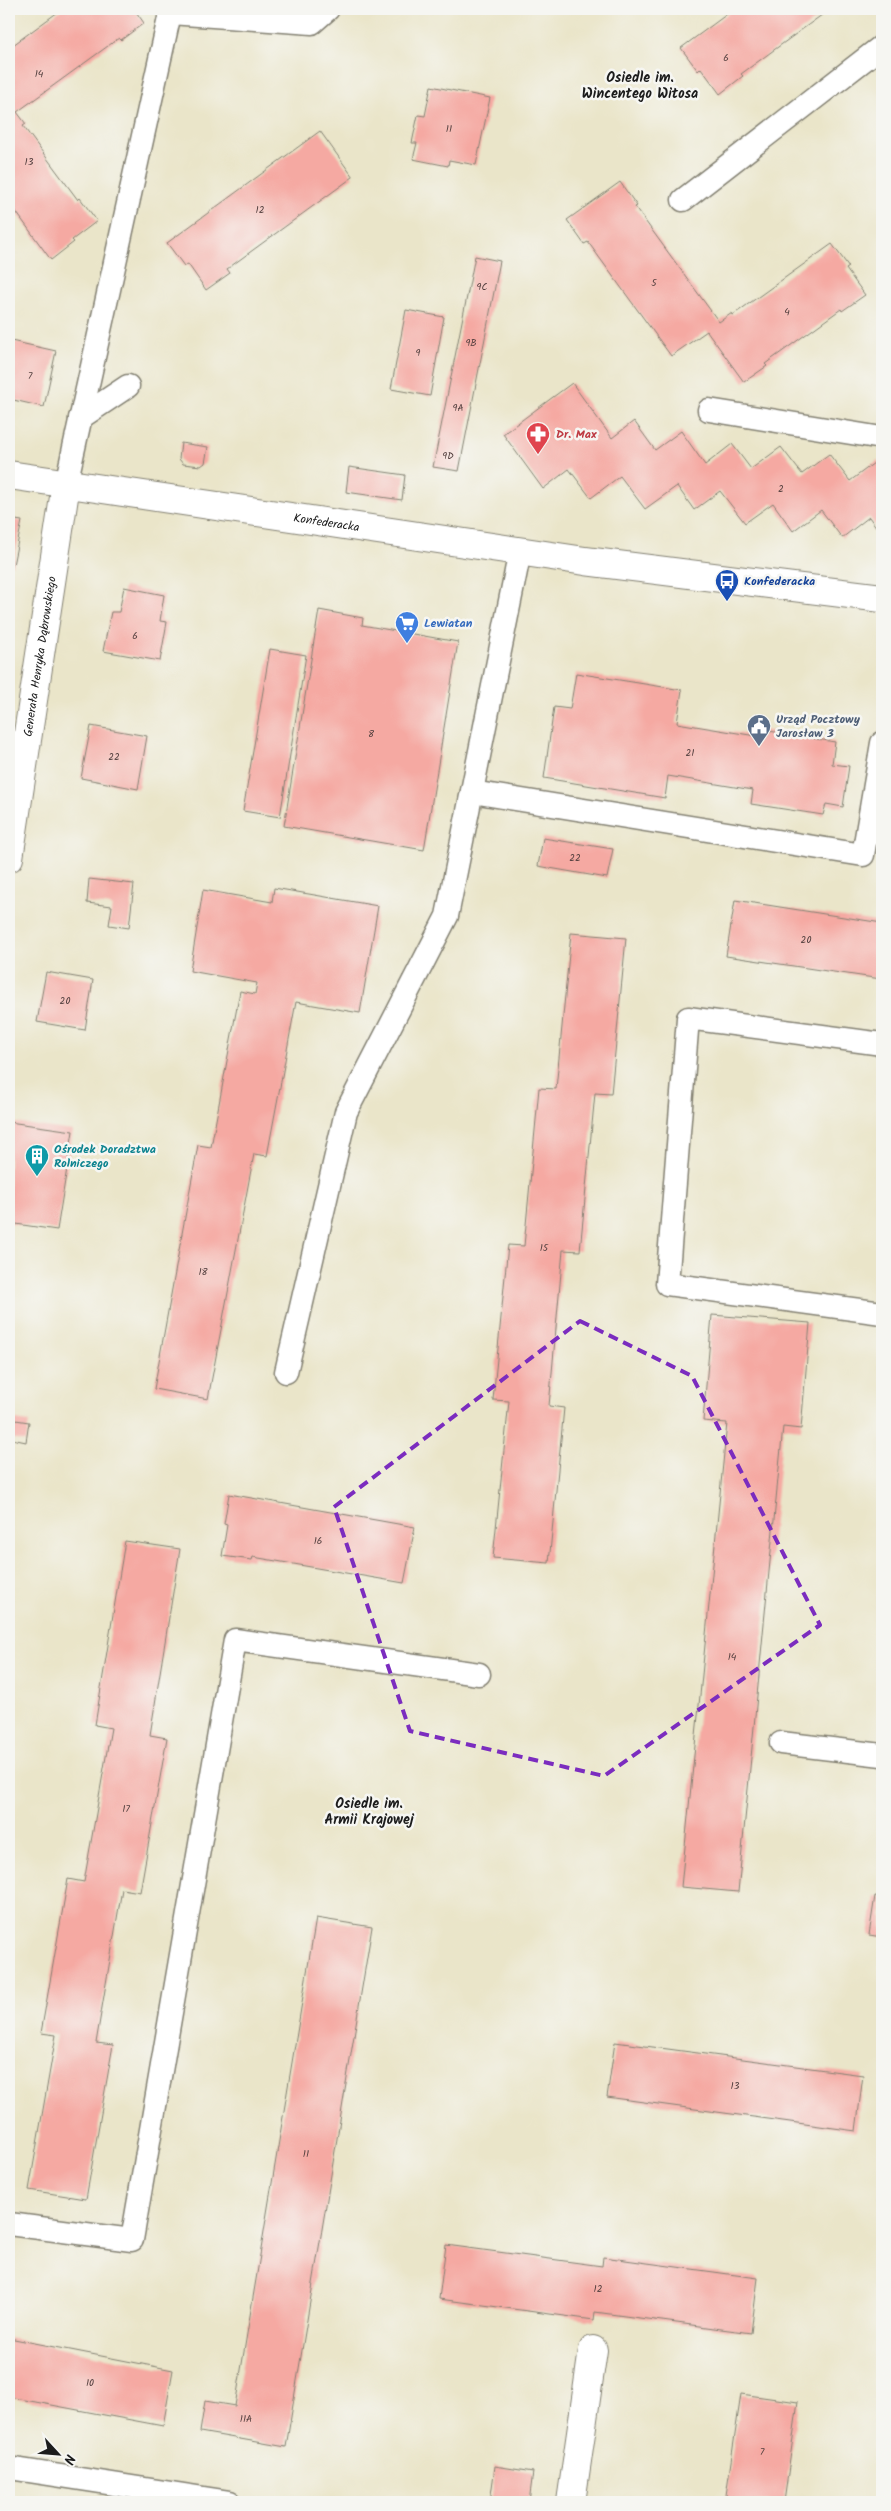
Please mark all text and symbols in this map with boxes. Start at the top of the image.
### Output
house number: 6 [723,50,729,66]
house number: 14 [35,66,44,82]
district label: Osiedle im. Wincentego Witosa [582,67,698,105]
house number: 11 [446,121,452,137]
house number: 13 [25,154,34,170]
house number: 12 [256,202,265,218]
house number: 5 [651,275,657,291]
house number: 9C [477,279,487,295]
house number: 4 [784,304,790,320]
house number: 9B [465,335,477,351]
house number: 9 [416,345,421,361]
house number: 7 [28,368,33,384]
house number: 9A [453,400,463,416]
pharmacy icon: Dr. Max [525,421,551,455]
place label: Dr. Max [556,425,597,444]
house number: 9D [442,448,454,464]
house number: 2 [778,481,784,497]
street label: Konfederacka [292,508,361,537]
bus stop icon: Konfederacka [714,568,740,602]
place label: Konfederacka [744,572,815,591]
street label: Generała Henryka Dąbrowskiego [18,575,61,738]
supermarket icon: Lewiatan [394,610,420,644]
place label: Lewiatan [424,614,473,633]
house number: 6 [132,628,138,644]
place label: Urząd Pocztowy Jarosław 3 [776,710,861,743]
public building icon: Urząd Pocztowy Jarosław 3 [746,713,772,747]
house number: 8 [368,726,375,742]
house number: 21 [686,745,694,761]
house number: 22 [108,749,120,765]
house number: 22 [569,850,581,866]
house number: 20 [801,932,811,948]
house number: 20 [60,993,70,1009]
place label: Ośrodek Doradztwa Rolniczego [54,1140,156,1173]
building icon: Ośrodek Doradztwa Rolniczego [24,1143,50,1177]
house number: 15 [540,1240,549,1256]
house number: 18 [198,1264,209,1280]
house number: 16 [314,1533,322,1549]
house number: 14 [728,1649,737,1665]
district label: Osiedle im. Armii Krajowej [324,1793,415,1831]
house number: 17 [122,1801,130,1817]
house number: 13 [731,2078,740,2094]
house number: 11 [303,2146,309,2162]
house number: 12 [594,2281,603,2297]
house number: 10 [86,2375,94,2391]
house number: 11A [240,2411,252,2427]
north arrow [32,2428,82,2478]
house number: 7 [760,2444,765,2460]
text: N [57,2450,81,2468]

